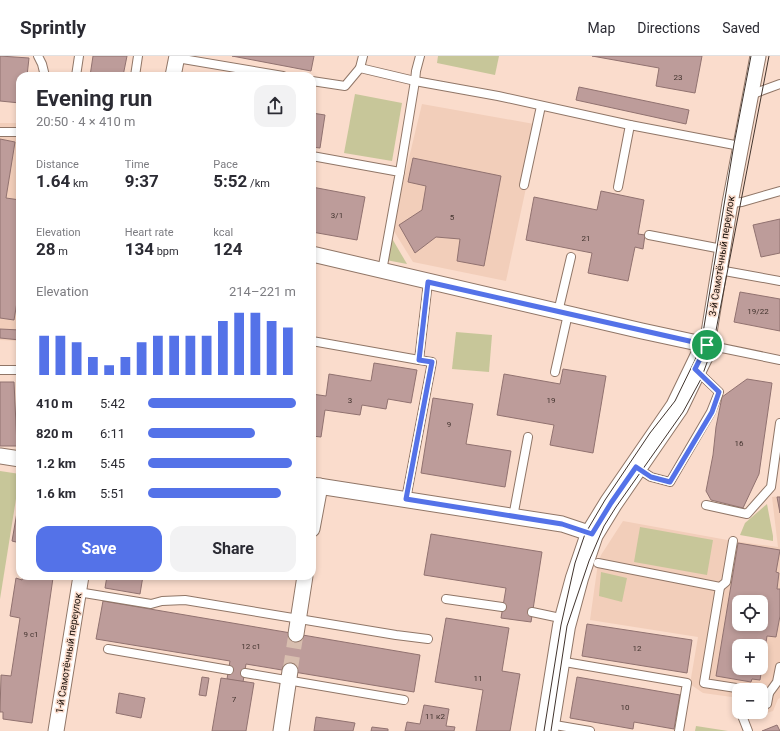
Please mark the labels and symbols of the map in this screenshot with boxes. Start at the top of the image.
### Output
house number: 23 [674,73,683,82]
street label: 3-й Самотёчный переулок [707,194,737,317]
house number: 3/1 [331,211,343,220]
house number: 5 [450,213,455,222]
house number: 21 [582,234,591,243]
house number: 19/22 [747,307,769,316]
pin [690,328,724,362]
house number: 3 [348,396,352,405]
house number: 19 [547,396,556,405]
house number: 9 [447,420,451,429]
house number: 16 [735,439,744,448]
street label: 1-й Самотёчный переулок [54,591,84,714]
house number: 9 с1 [23,630,39,639]
house number: 12 с1 [241,642,261,651]
house number: 12 [633,644,642,653]
house number: 11 [474,674,483,683]
house number: 7 [232,695,237,704]
house number: 10 [621,703,630,712]
house number: 11 к2 [425,712,445,721]

